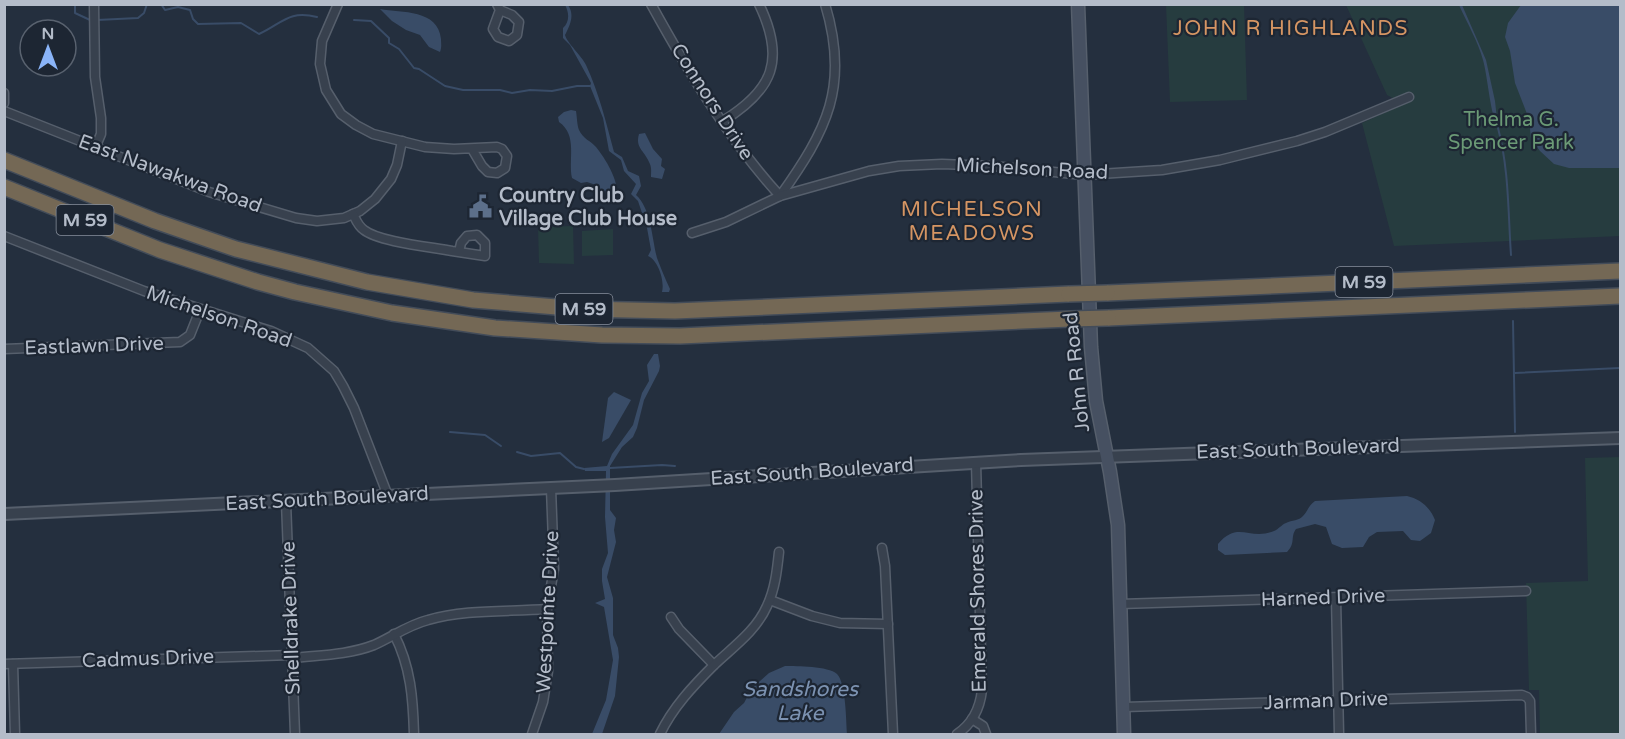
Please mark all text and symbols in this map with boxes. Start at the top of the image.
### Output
district label: JOHN R HIGHLANDS [1173,16,1409,41]
north arrow [18,18,78,78]
text: N [42,24,54,44]
street label: Connors Drive [665,39,759,165]
park label: Thelma G. Spencer Park [1448,108,1574,155]
street label: East Nawakwa Road [75,130,265,218]
street label: Michelson Road [955,153,1109,185]
place label: Country Club Village Club House [499,184,677,231]
public building icon: Country Club Village Club House [468,194,494,220]
district label: MICHELSON MEADOWS [901,197,1043,246]
road number: M 59 [56,205,113,235]
road number: M 59 [1336,267,1392,297]
street label: Michelson Road [143,281,295,353]
road number: M 59 [556,294,612,324]
street label: John R Road [1059,311,1095,433]
street label: Eastlawn Drive [24,332,164,360]
street label: East South Boulevard [1196,433,1400,465]
street label: East South Boulevard [709,453,915,491]
street label: East South Boulevard [225,482,429,516]
street label: Emerald Shores Drive [964,489,992,693]
street label: Westpointe Drive [532,530,564,694]
street label: Shelldrake Drive [276,541,306,695]
street label: Harned Drive [1260,584,1386,612]
street label: Cadmus Drive [81,645,215,673]
water label: Sandshores Lake [742,677,860,726]
street label: Jarman Drive [1263,687,1389,715]

